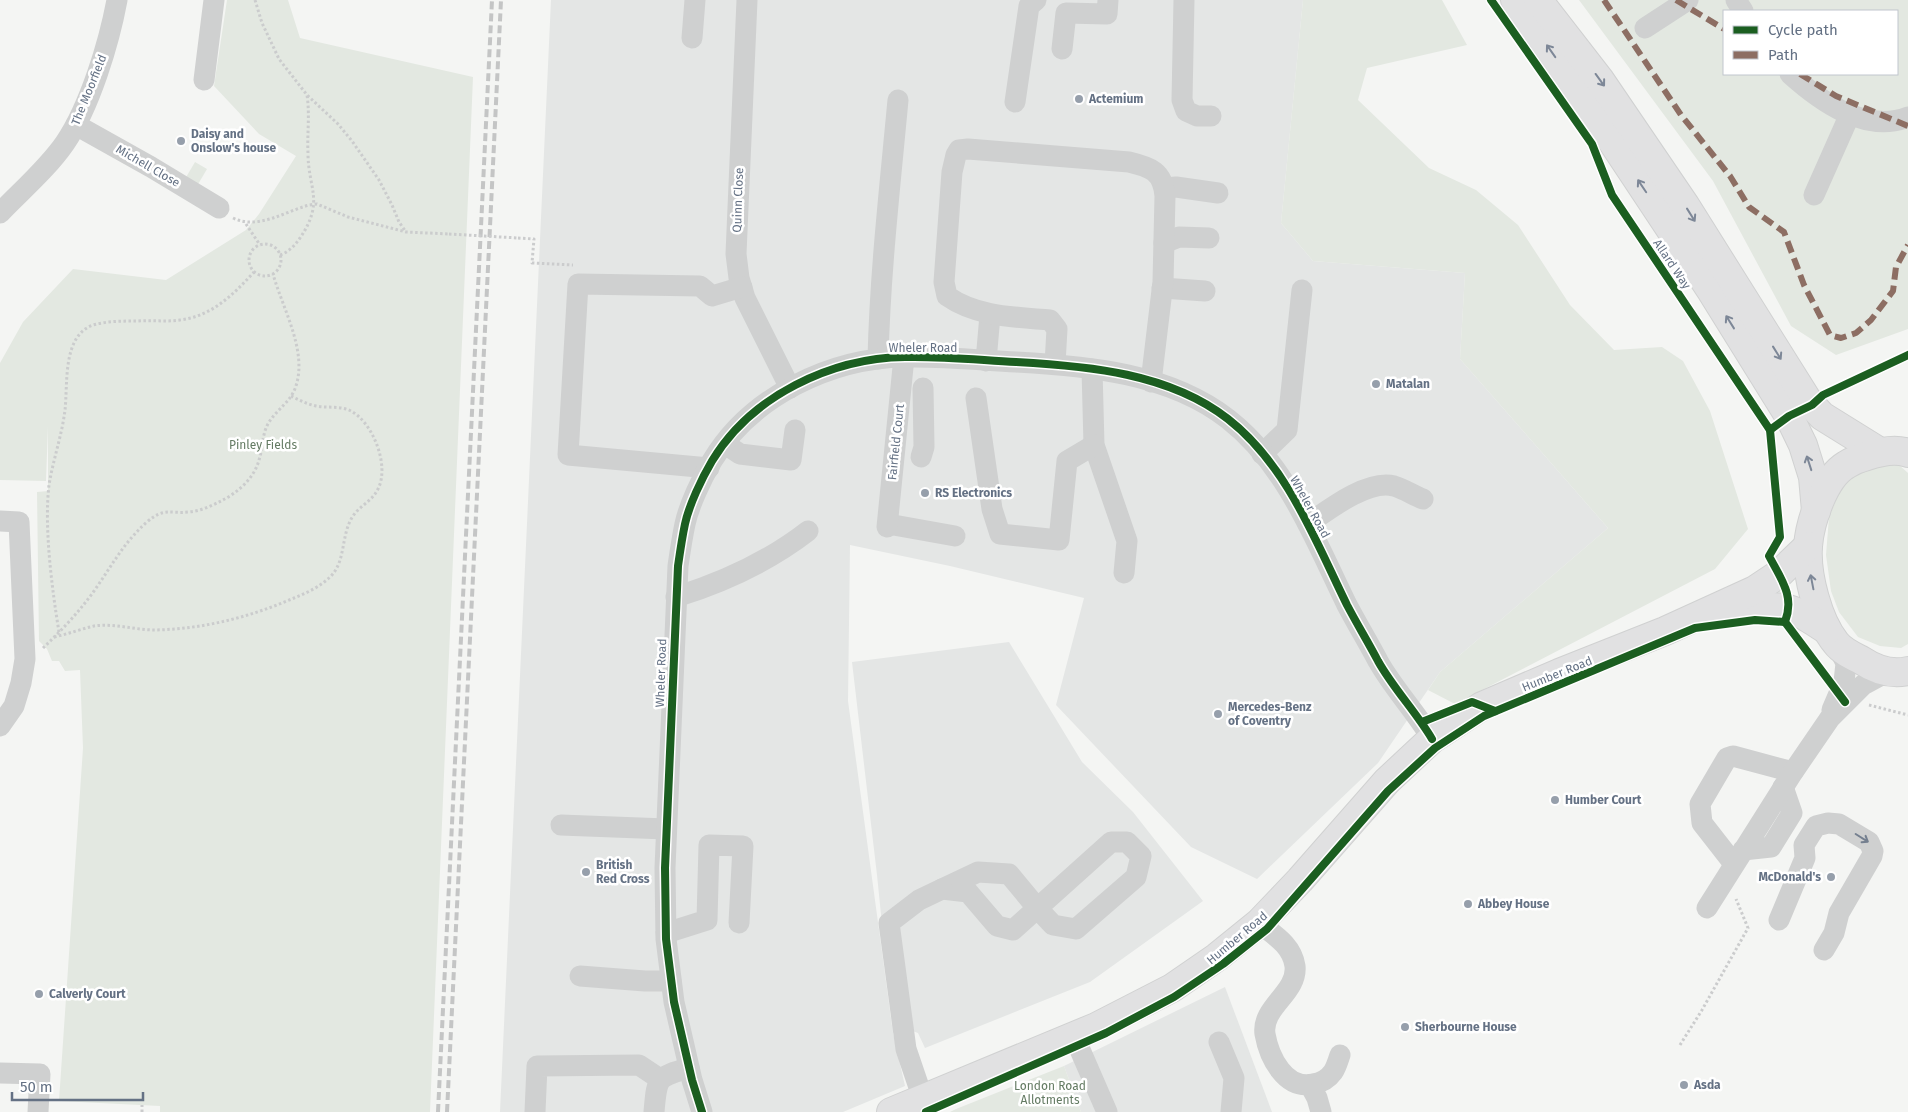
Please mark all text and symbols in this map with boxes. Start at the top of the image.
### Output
legend [1723,10,1898,75]
text: Cycle path [1768,21,1838,39]
one-way arrow [1546,44,1556,58]
text: Path [1768,46,1798,64]
street label: The Moorfield [68,53,110,127]
one-way arrow [1595,73,1605,87]
place label: Actemium [1088,92,1143,106]
marker: Actemium [1073,93,1085,105]
place label: Daisy and Onslow's house [191,127,276,155]
marker: Daisy and Onslow's house [175,135,187,147]
street label: Michell Close [114,142,182,190]
street label: Quinn Close [730,167,746,233]
one-way arrow [1636,179,1646,193]
one-way arrow [1686,207,1696,221]
street label: Allard Way [1650,237,1694,292]
one-way arrow [1725,315,1735,329]
street label: Wheler Road [889,341,957,355]
one-way arrow [1773,345,1783,359]
place label: Matalan [1386,377,1430,391]
marker: Matalan [1370,378,1382,390]
street label: Fairfield Court [885,403,907,481]
park label: Pinley Fields [229,438,297,452]
one-way arrow [1803,456,1813,472]
street label: Wheler Road [1287,473,1333,541]
place label: RS Electronics [935,486,1012,500]
marker: RS Electronics [919,487,931,499]
one-way arrow [1807,575,1816,591]
street label: Wheler Road [653,638,669,708]
street label: Humber Road [1520,654,1594,694]
place label: Mercedes-Benz of Coventry [1228,700,1312,728]
marker: Mercedes-Benz of Coventry [1212,708,1224,720]
place label: Humber Court [1565,793,1642,807]
marker: Humber Court [1549,794,1561,806]
one-way arrow [1855,833,1869,843]
place label: British Red Cross [596,858,650,886]
marker: British Red Cross [580,866,592,878]
place label: McDonald's [1758,870,1821,884]
marker: McDonald's [1825,871,1837,883]
place label: Abbey House [1477,897,1550,911]
marker: Abbey House [1462,898,1474,910]
street label: Humber Road [1204,909,1270,967]
place label: Calverly Court [49,987,126,1001]
marker: Calverly Court [33,988,45,1000]
place label: Sherbourne House [1415,1020,1517,1034]
marker: Sherbourne House [1399,1021,1411,1033]
scale bar [12,1070,144,1102]
text: 50 m [20,1078,53,1096]
place label: Asda [1693,1078,1721,1092]
park label: London Road Allotments [1014,1079,1086,1107]
marker: Asda [1678,1079,1690,1091]

